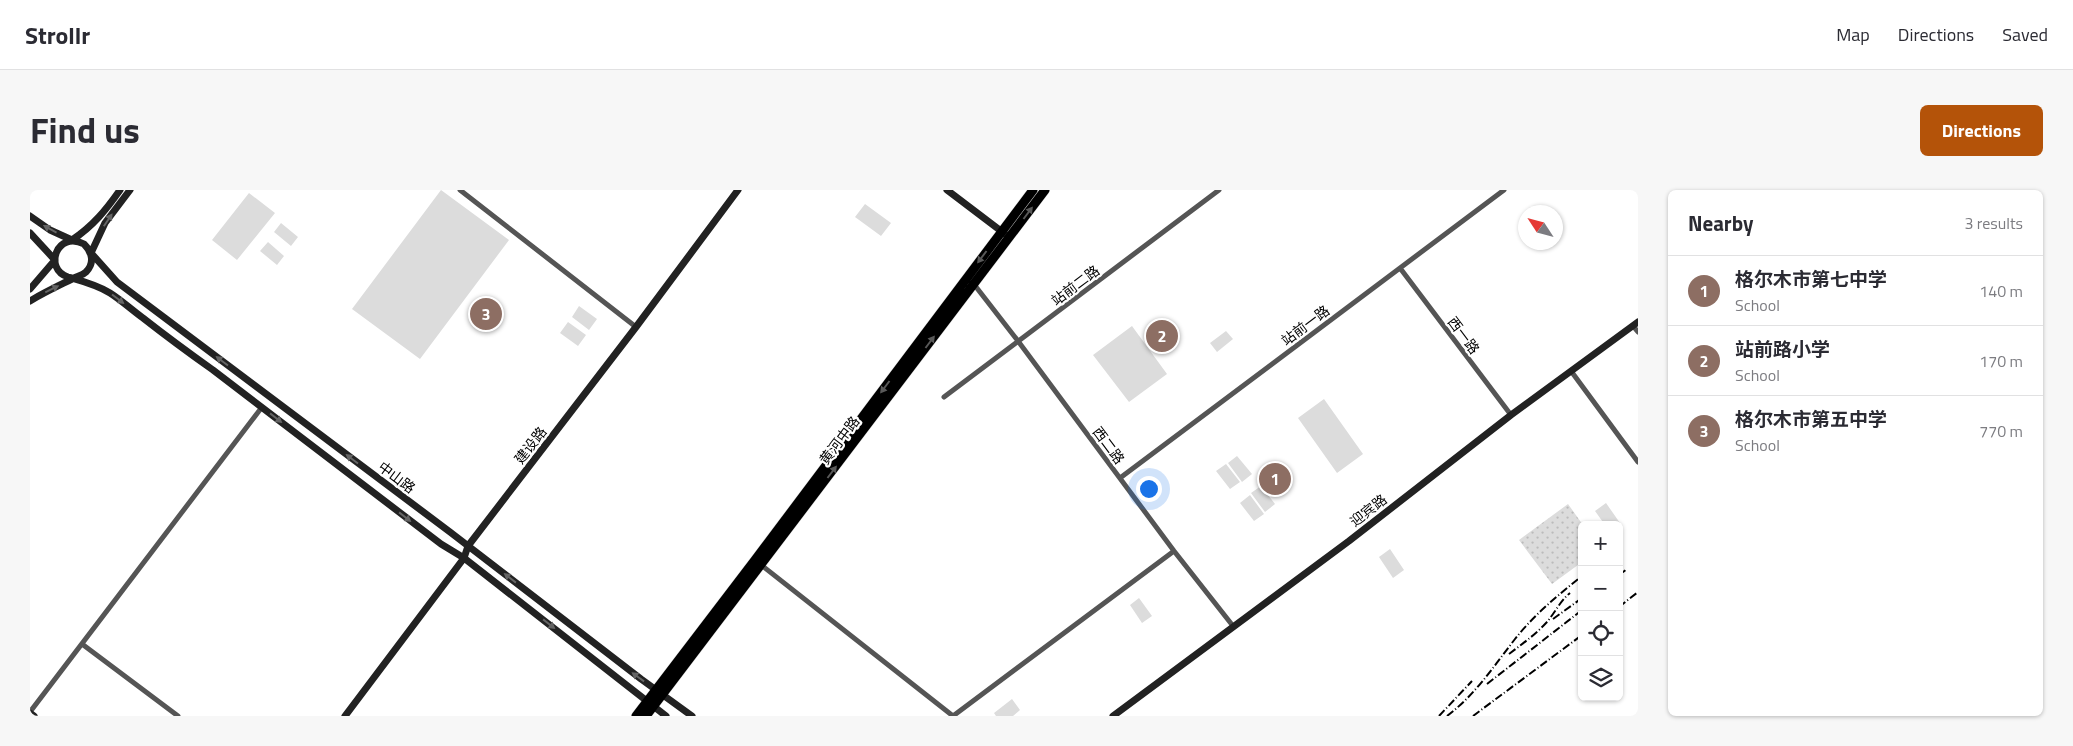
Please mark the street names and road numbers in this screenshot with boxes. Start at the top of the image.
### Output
street label: 站前二路 [1046,260,1104,310]
street label: 站前一路 [1276,300,1334,350]
street label: 西一路 [1443,312,1485,358]
street label: 黄河中路 [814,411,864,469]
street label: 建设路 [509,422,551,468]
street label: 西二路 [1088,422,1130,468]
street label: 中山路 [374,456,420,498]
street label: 迎宾路 [1345,489,1391,531]

